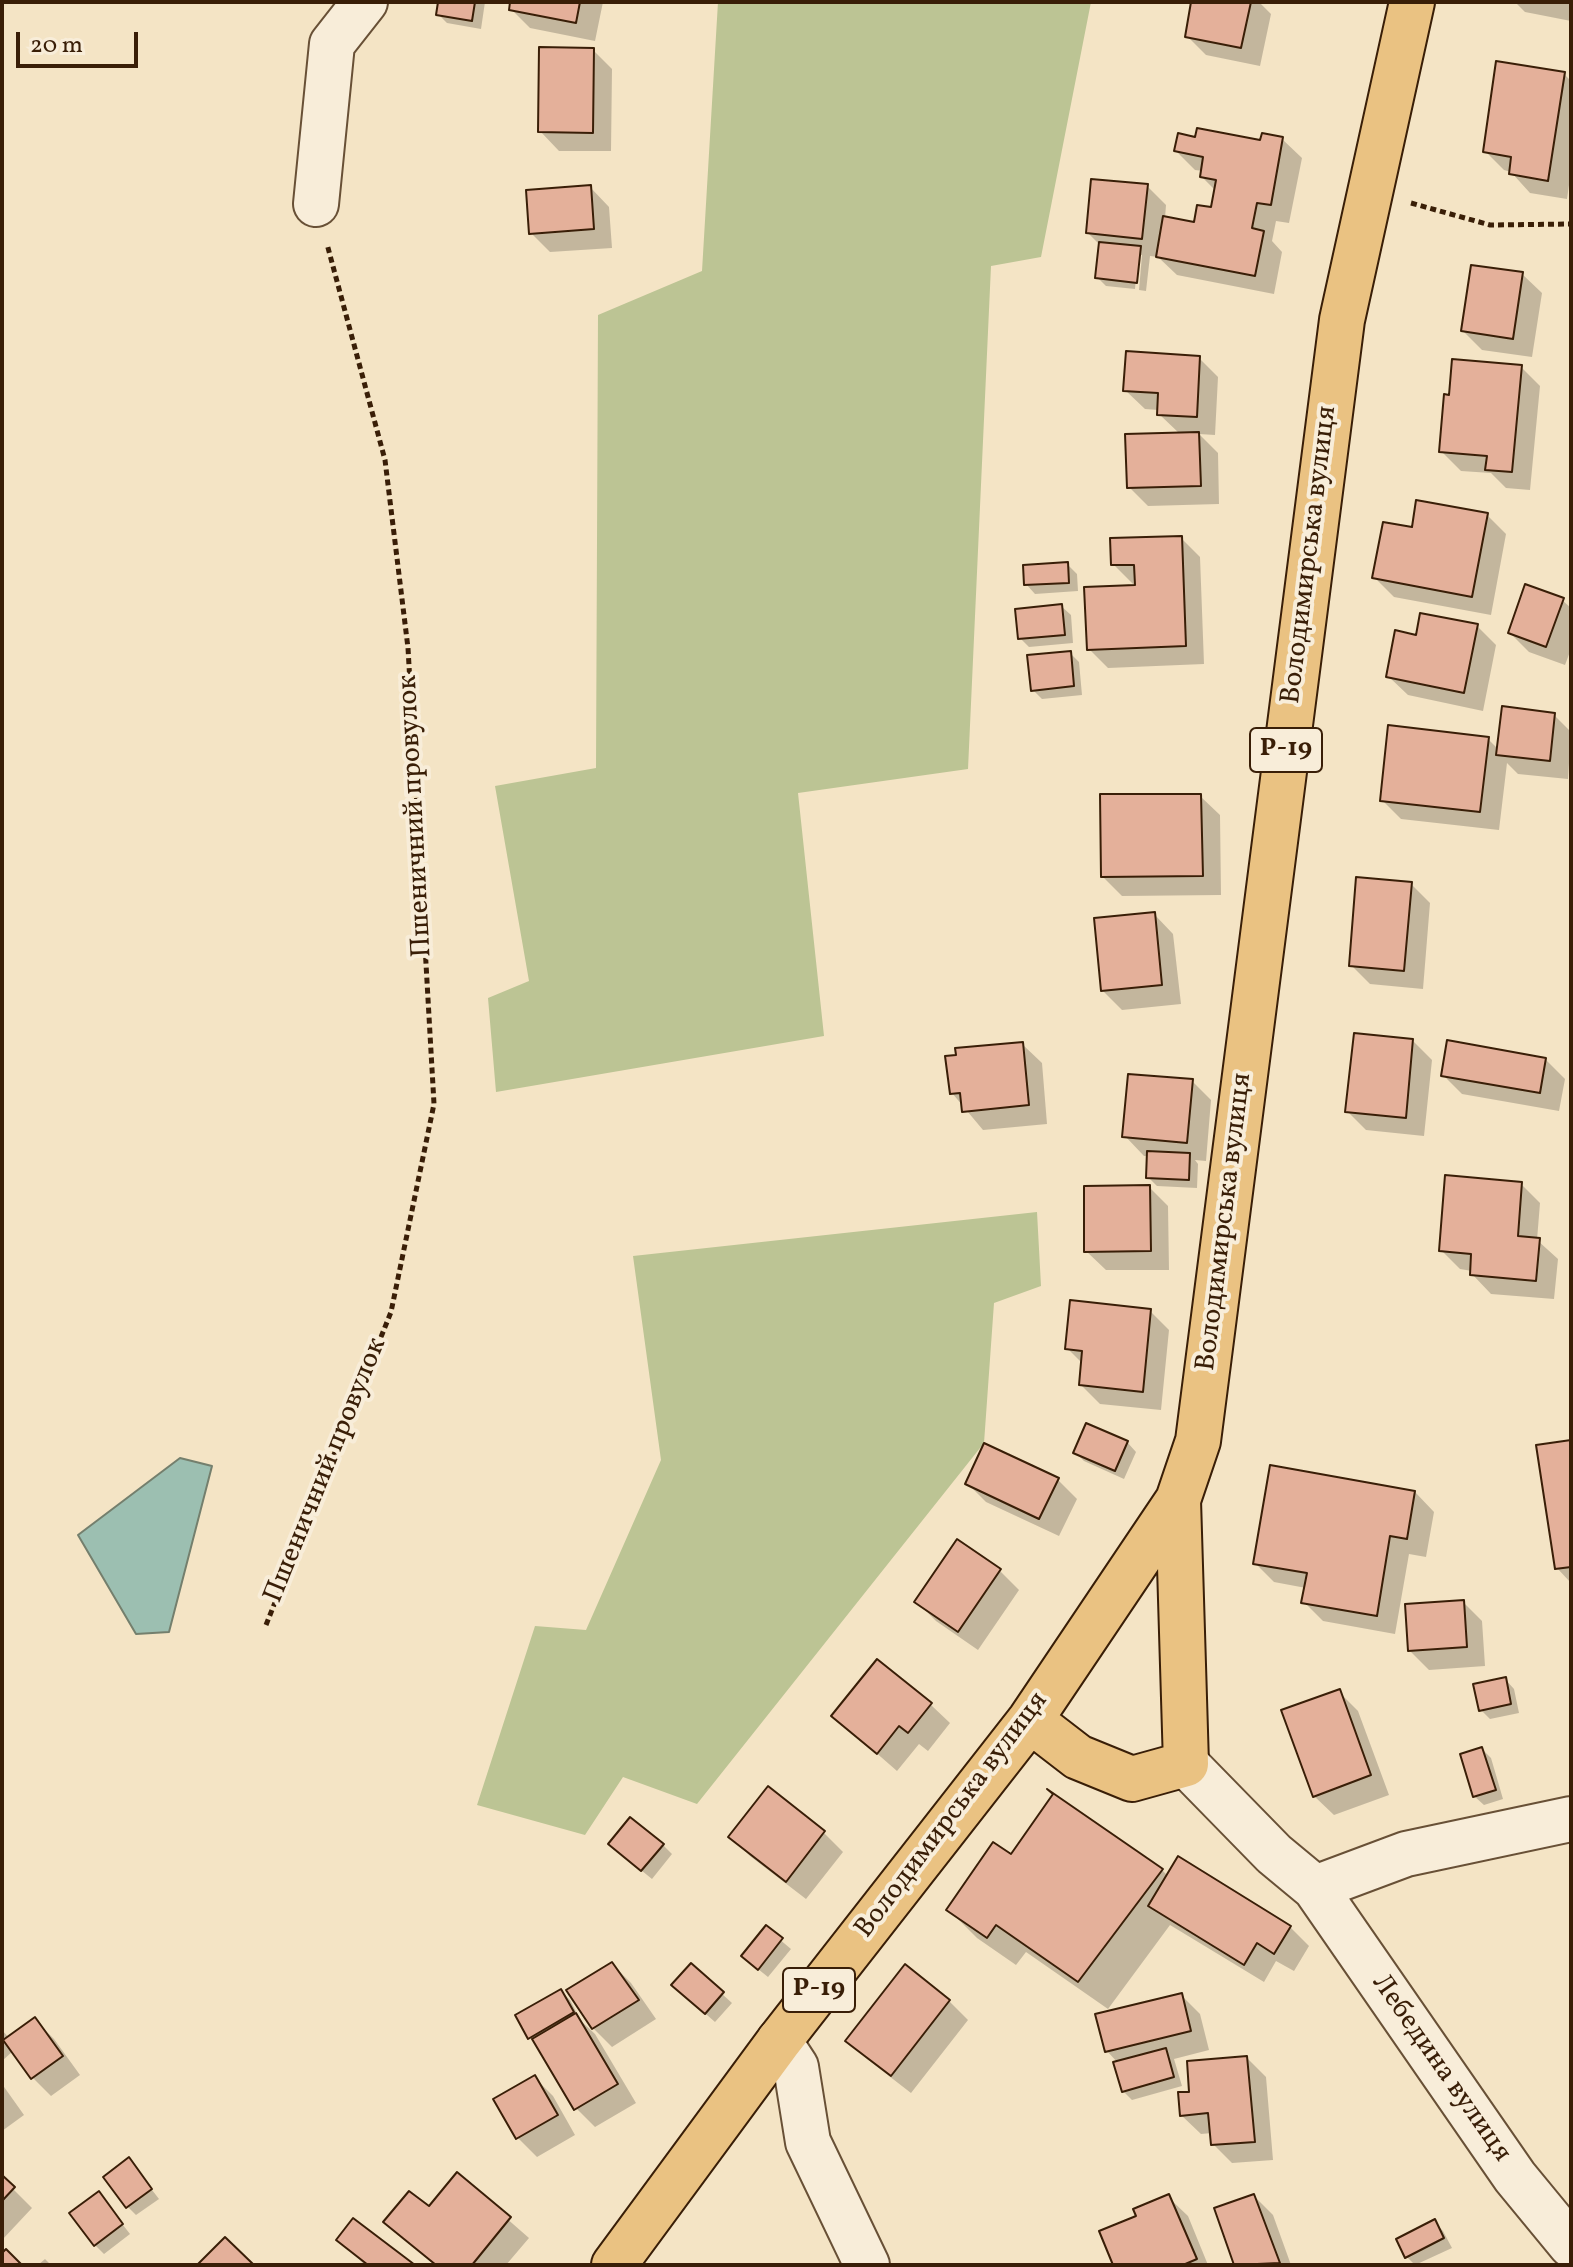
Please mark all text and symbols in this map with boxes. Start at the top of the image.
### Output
scale bar [20,16,142,66]
text: 20 m [30,29,83,63]
street label: Володимирська вулиця [1276,404,1346,706]
street label: Пшеничний провулок [393,674,441,958]
road number: Р-19 [1250,728,1322,772]
street label: Володимирська вулиця [1191,1071,1261,1373]
street label: Пшеничний провулок [258,1334,396,1608]
street label: Володимирська вулиця [849,1686,1057,1946]
road number: Р-19 [783,1968,855,2012]
street label: Лебедина вулиця [1363,1969,1517,2169]

